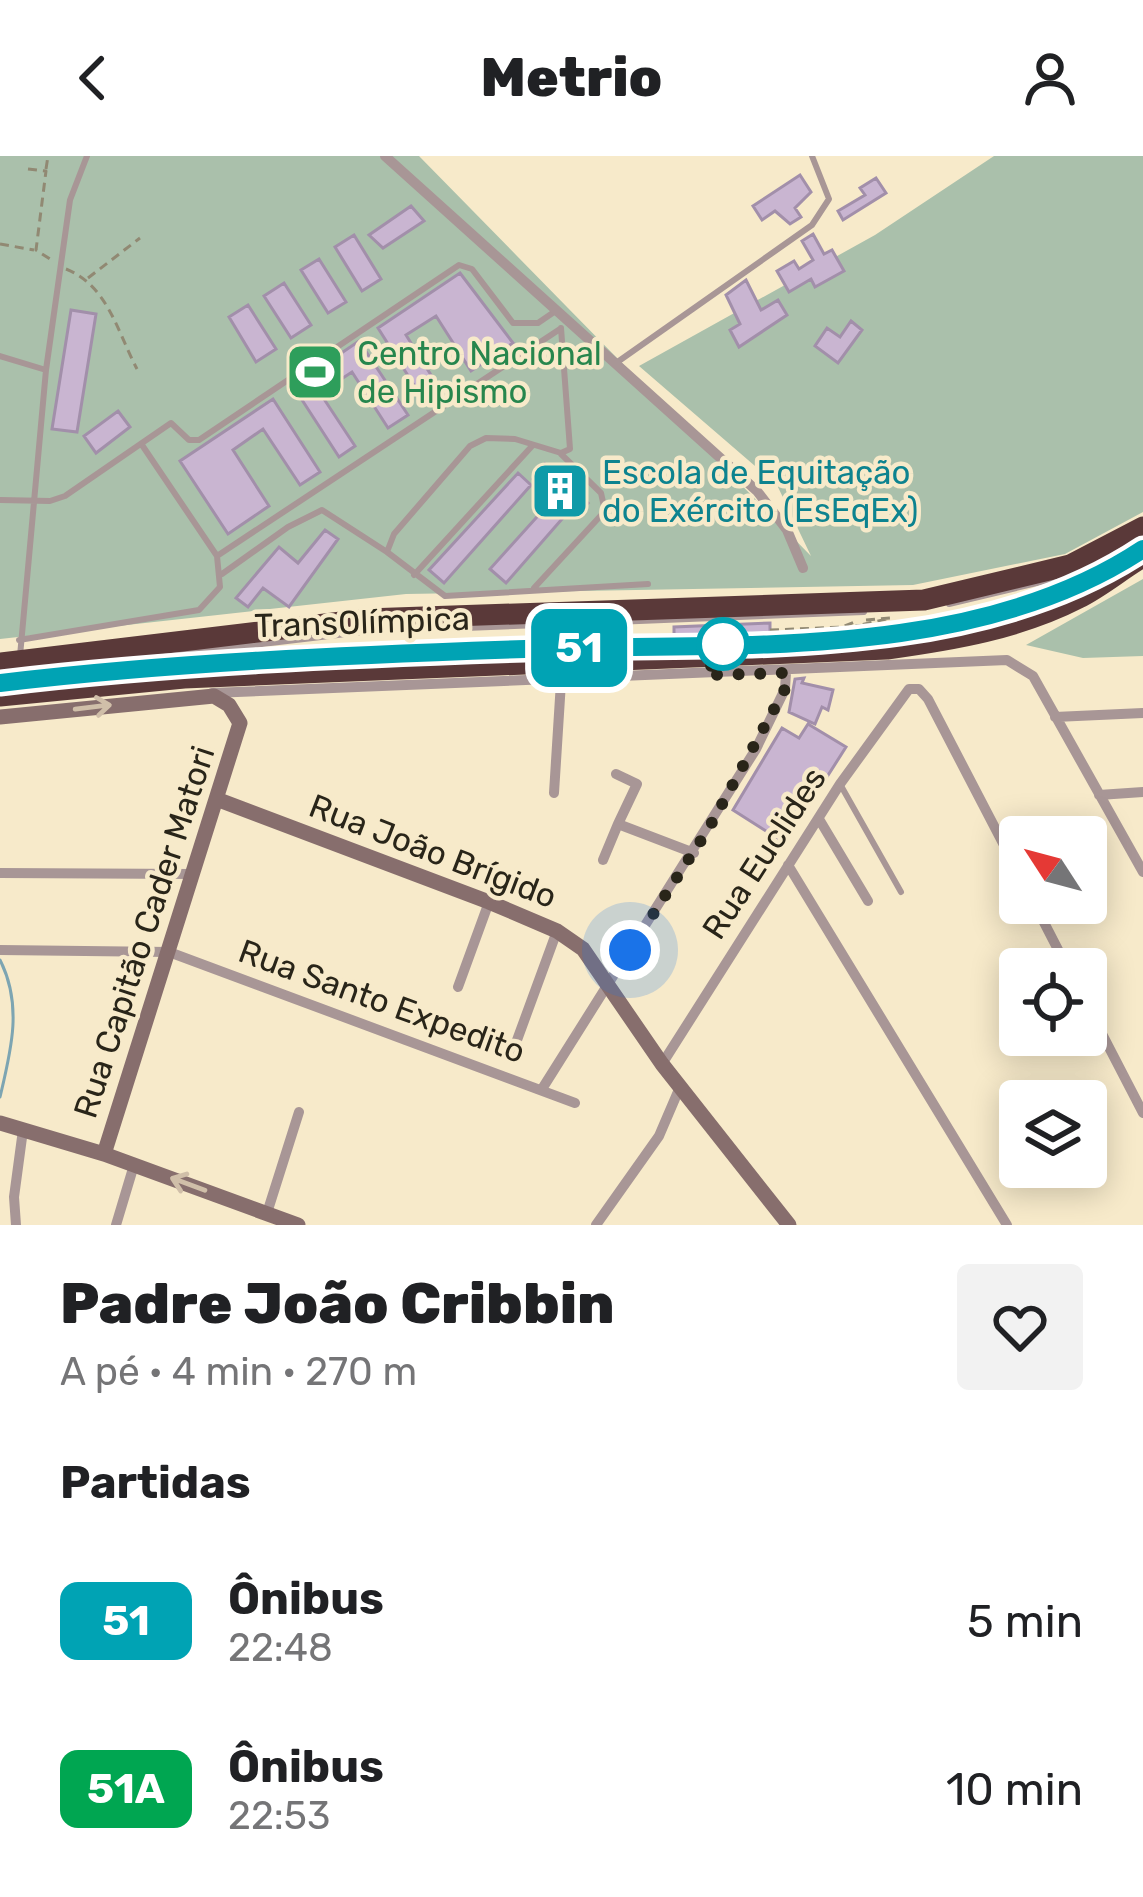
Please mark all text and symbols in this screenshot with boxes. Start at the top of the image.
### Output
icon: back [60,45,126,111]
icon: person [1017,45,1083,111]
text: Metrio [481,46,662,110]
place label: Centro Nacional de Hipismo [357,334,602,411]
sports icon: Centro Nacional de Hipismo [284,341,346,403]
place label: Escola de Equitação do Exército (EsEqEx) [602,453,918,530]
building icon: Escola de Equitação do Exército (EsEqEx) [529,460,591,522]
street label: TransOlímpica [254,599,470,645]
line badge: 51 [525,609,633,687]
unlabelled marker [698,619,748,669]
text: 51 [555,623,603,673]
one-way arrow [73,695,112,717]
street label: Rua Capitão Cader Matori [65,741,223,1123]
street label: Rua Euclides [694,760,834,946]
street label: Rua João Brígido [304,786,562,916]
north arrow [999,816,1107,924]
map controls [999,816,1107,1188]
your location [600,920,660,980]
street label: Rua Santo Expedito [234,931,530,1071]
button: locate [999,948,1107,1056]
button: layers [999,1080,1107,1188]
one-way arrow [170,1172,207,1194]
button: heart [957,1264,1083,1390]
text: Padre João Cribbin [60,1270,615,1337]
text: A pé · 4 min · 270 m [60,1349,417,1395]
text: Partidas [60,1456,251,1509]
text: Ônibus [228,1572,384,1625]
text: 5 min [967,1595,1083,1648]
text: 51 [102,1596,150,1646]
text: 22:48 [228,1625,333,1671]
text: Ônibus [228,1740,384,1793]
text: 10 min [946,1763,1083,1816]
text: 51A [87,1764,165,1814]
text: 22:53 [228,1793,330,1839]

